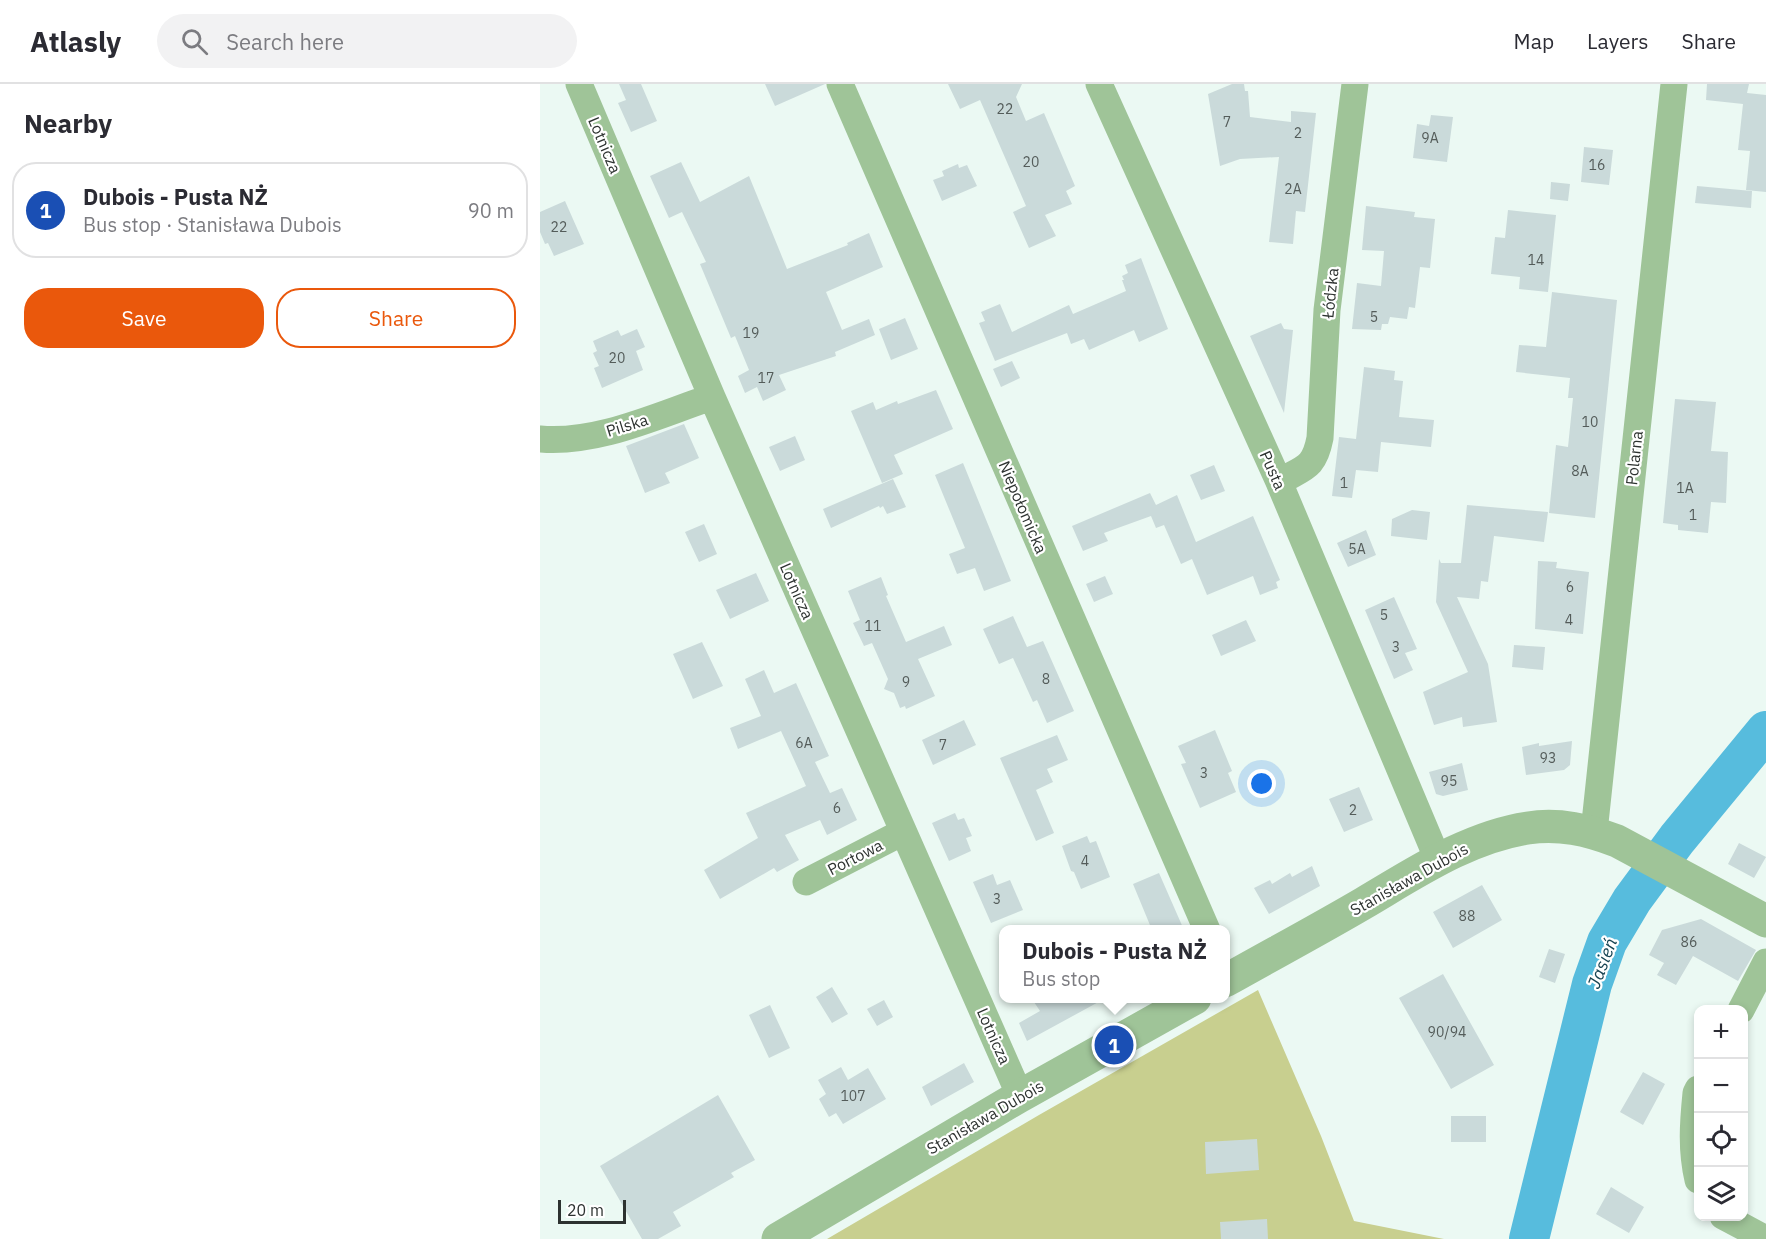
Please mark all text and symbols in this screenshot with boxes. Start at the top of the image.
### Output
search box [157,14,577,68]
text: Atlasly [30,23,121,60]
icon: search [178,25,211,58]
text: Search here [226,27,344,56]
text: Map [1514,27,1554,55]
text: Layers [1587,27,1649,55]
text: Share [1682,27,1736,55]
house number: 22 [997,100,1013,118]
text: Nearby [24,106,112,140]
house number: 7 [1223,113,1231,131]
street label: Lotnicza [584,114,626,177]
house number: 2 [1294,124,1302,142]
house number: 9A [1421,129,1439,147]
house number: 20 [1023,153,1039,171]
house number: 16 [1589,156,1605,174]
house number: 2A [1284,180,1302,198]
text: Dubois - Pusta NŻ [83,182,268,211]
text: 1 [40,197,52,224]
text: 90 m [468,197,514,224]
text: Bus stop · Stanisława Dubois [83,211,342,238]
house number: 22 [551,218,567,236]
house number: 14 [1528,251,1544,269]
street label: Łódzka [1317,266,1343,320]
button: Save [24,288,264,348]
button: Share [276,288,516,348]
house number: 5 [1370,308,1378,326]
house number: 19 [743,324,759,342]
house number: 20 [609,349,625,367]
house number: 17 [758,369,774,387]
street label: Pilska [604,409,651,441]
house number: 10 [1582,413,1598,431]
street label: Polarna [1621,429,1647,486]
street label: Pusta [1256,447,1291,493]
street label: Niepołomicka [995,458,1052,557]
house number: 8A [1571,462,1589,480]
house number: 1 [1340,474,1348,492]
house number: 1A [1676,479,1694,497]
house number: 1 [1689,506,1697,524]
house number: 5A [1348,540,1366,558]
street label: Lotnicza [776,560,818,623]
house number: 6 [1566,578,1574,596]
house number: 5 [1380,606,1388,624]
house number: 4 [1565,611,1573,629]
house number: 11 [865,617,881,635]
house number: 3 [1392,638,1400,656]
house number: 8 [1042,670,1050,688]
house number: 9 [902,673,910,691]
house number: 6A [795,734,813,752]
house number: 7 [939,736,947,754]
house number: 93 [1540,749,1556,767]
house number: 3 [1200,764,1208,782]
your location [1247,769,1276,798]
house number: 95 [1441,772,1457,790]
house number: 6 [833,799,841,817]
house number: 2 [1349,801,1357,819]
street label: Portowa [824,834,886,879]
street label: Stanisława Dubois [1347,838,1471,920]
house number: 4 [1081,852,1089,870]
house number: 3 [993,890,1001,908]
house number: 88 [1459,907,1475,925]
popup [999,925,1230,1003]
house number: 86 [1681,933,1697,951]
water label: Jasień [1582,935,1622,991]
text: Dubois - Pusta NŻ [1022,936,1207,965]
text: Bus stop [1022,965,1100,992]
street label: Lotnicza [973,1005,1015,1068]
map controls [1694,1005,1748,1221]
button: + [1694,1005,1748,1059]
pin: 1 [1094,1022,1134,1068]
house number: 90/94 [1428,1023,1466,1041]
button: − [1694,1059,1748,1113]
street label: Stanisława Dubois [923,1075,1047,1159]
house number: 107 [840,1087,866,1105]
button: locate [1694,1113,1748,1167]
button: layers [1694,1167,1748,1221]
scale bar [558,1197,626,1224]
text: 20 m [567,1200,604,1220]

